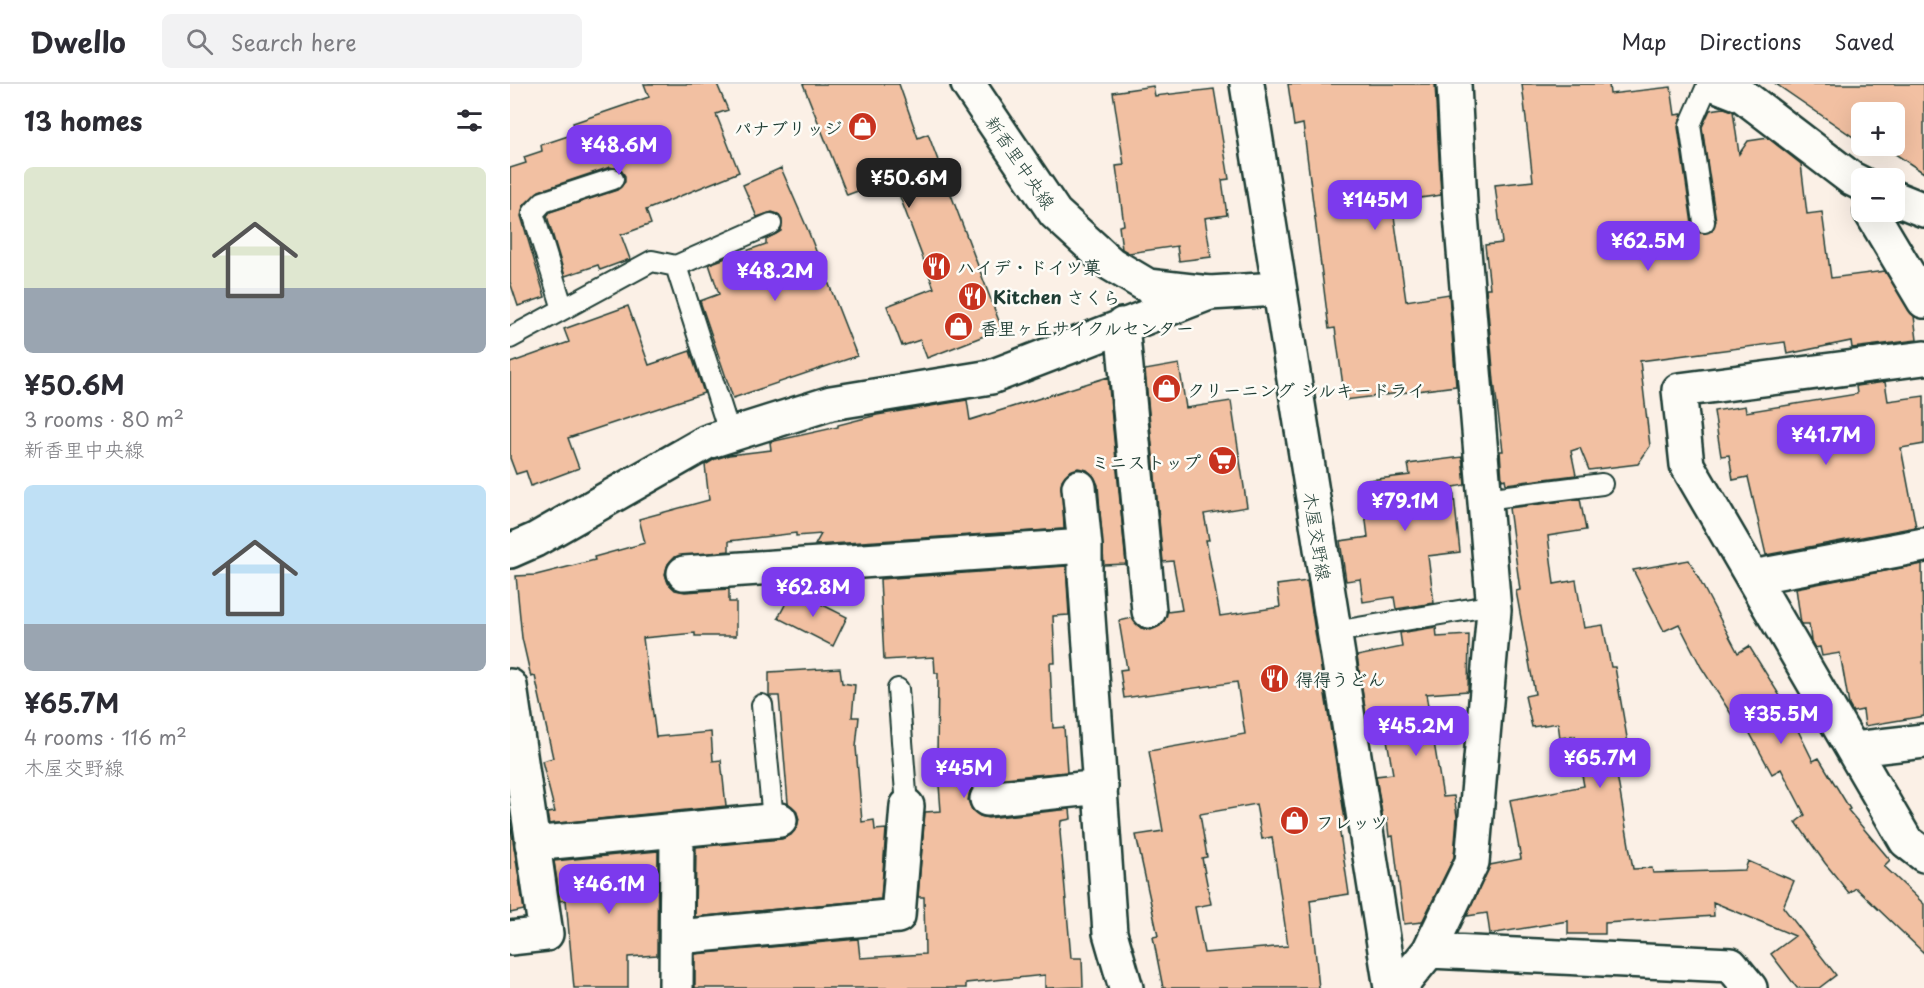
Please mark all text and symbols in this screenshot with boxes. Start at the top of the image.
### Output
search box [162,14,582,68]
text: Dwello [30,20,126,63]
icon: search [183,25,216,58]
text: Search here [231,25,357,58]
text: Map [1621,25,1666,57]
text: Directions [1699,25,1801,57]
text: Saved [1834,25,1894,57]
text: 13 homes [24,101,142,140]
map controls [1851,102,1905,222]
button: + [1851,102,1905,156]
icon: filters [453,104,486,137]
street label: 新香里中央線 [980,110,1062,214]
shop icon: パナブリッジ [847,111,879,143]
place label: パナブリッジ [734,114,842,141]
pin: ¥48.6M [570,125,668,176]
text: ¥48.6M [581,129,657,159]
pin: ¥50.6M [860,158,958,209]
text: ¥50.6M [870,162,948,192]
button: − [1851,168,1905,222]
pin: ¥145M [1333,180,1417,231]
text: ¥145M [1342,184,1408,214]
icon: home [201,206,309,314]
pin: ¥62.5M [1599,221,1697,272]
text: ¥62.5M [1611,225,1685,255]
restaurant icon: ハイデ・ドイツ菓 [920,250,952,282]
pin: ¥48.2M [726,251,824,302]
place label: ハイデ・ドイツ菓 [957,253,1101,280]
text: ¥48.2M [737,255,813,285]
restaurant icon: Kitchen さくら [956,280,988,312]
place label: Kitchen さくら [993,283,1121,310]
shop icon: 香里ヶ丘サイクルセンター [943,311,975,343]
place label: 香里ヶ丘サイクルセンター [980,314,1194,341]
text: ¥50.6M [24,365,125,404]
shop icon: クリーニング シルキードライ [1150,373,1182,405]
place label: クリーニング シルキードライ [1187,376,1425,403]
text: 3 rooms · 80 m² [24,404,184,434]
pin: ¥41.7M [1777,415,1875,466]
text: ¥41.7M [1791,419,1861,449]
text: 新香里中央線 [24,434,144,464]
supermarket icon: ミニストップ [1206,445,1238,477]
place label: ミニストップ [1091,448,1201,475]
pin: ¥79.1M [1356,481,1454,532]
text: ¥79.1M [1371,485,1439,515]
street label: 木屋交野線 [1298,489,1338,583]
icon: home [201,524,309,632]
pin: ¥62.8M [764,567,862,618]
text: ¥62.8M [776,571,850,601]
restaurant icon: 得得うどん [1258,662,1290,694]
place label: 得得うどん [1295,665,1386,692]
text: ¥65.7M [24,683,119,722]
pin: ¥35.5M [1732,694,1830,745]
text: ¥35.5M [1744,698,1818,728]
pin: ¥45.2M [1367,706,1465,757]
text: ¥45.2M [1378,710,1454,740]
text: 4 rooms · 116 m² [24,722,187,752]
pin: ¥65.7M [1551,738,1649,789]
text: ¥65.7M [1563,742,1637,772]
pin: ¥45M [928,748,1000,799]
text: 木屋交野線 [24,752,124,782]
text: ¥45M [935,752,993,782]
shop icon: フレッツ [1279,805,1311,837]
place label: フレッツ [1316,808,1388,835]
pin: ¥46.1M [560,864,658,915]
text: ¥46.1M [573,868,645,898]

